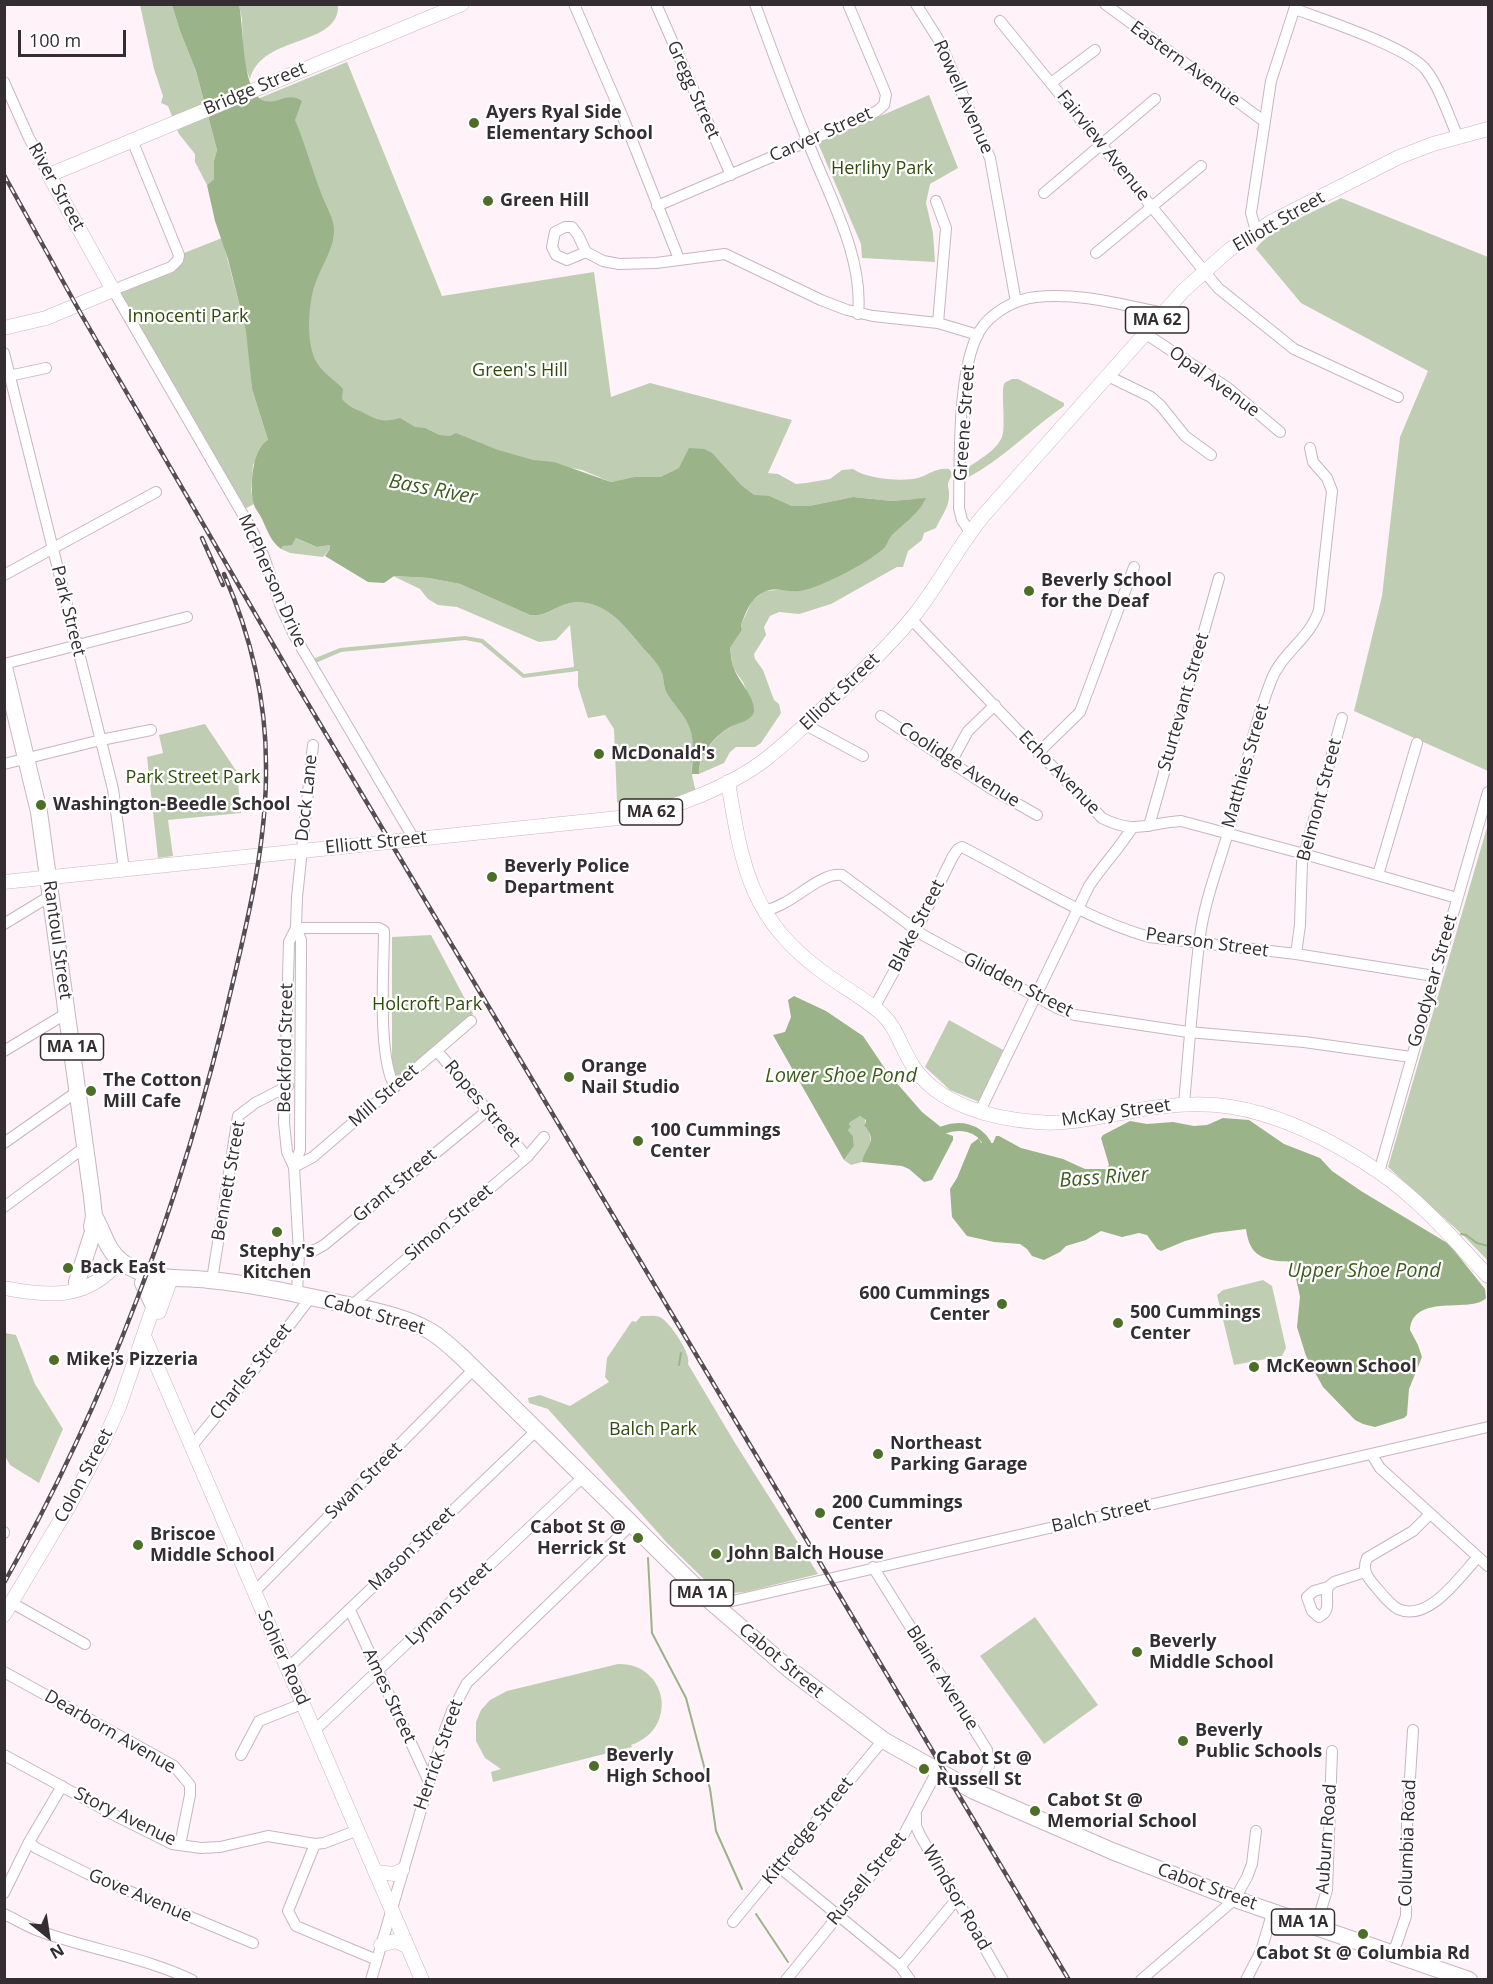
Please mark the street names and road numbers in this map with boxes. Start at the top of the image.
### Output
street label: Eastern Avenue [1126,17,1244,111]
street label: Rowell Avenue [928,37,998,157]
street label: Gregg Street [662,38,724,142]
street label: Bridge Street [200,58,310,120]
street label: Fairview Avenue [1052,86,1154,206]
street label: Carver Street [766,103,876,167]
street label: River Street [23,139,89,235]
street label: Elliott Street [1229,187,1329,257]
road number: MA 62 [1126,307,1188,333]
street label: Opal Avenue [1164,342,1264,422]
street label: Greene Street [950,364,980,482]
street label: McPherson Drive [233,511,311,651]
street label: Park Street [46,563,90,659]
street label: Sturtevant Street [1154,630,1214,774]
street label: Elliott Street [796,649,884,735]
street label: Matthies Street [1218,701,1274,831]
street label: Coolidge Avenue [894,718,1024,812]
street label: Echo Avenue [1014,727,1104,819]
street label: Belmont Street [1293,736,1347,864]
street label: Dock Lane [292,754,322,842]
road number: MA 62 [620,799,682,825]
street label: Elliott Street [324,827,428,859]
street label: Blake Street [885,876,949,976]
street label: Rantoul Street [38,879,76,1001]
street label: Goodyear Street [1404,912,1462,1050]
street label: Pearson Street [1144,924,1270,962]
street label: Glidden Street [960,948,1076,1022]
street label: Beckford Street [274,983,298,1113]
road number: MA 1A [40,1034,104,1060]
street label: Ropes Street [439,1056,525,1152]
street label: Mill Street [345,1060,423,1132]
street label: McKay Street [1060,1095,1172,1131]
street label: Bennett Street [208,1119,250,1243]
street label: Grant Street [349,1145,441,1227]
street label: Simon Street [401,1180,497,1266]
street label: Cabot Street [321,1290,427,1340]
street label: Charles Street [206,1319,296,1425]
street label: Colon Street [50,1425,118,1527]
street label: Swan Street [321,1438,407,1524]
street label: Balch Street [1049,1494,1153,1538]
street label: Mason Street [364,1502,460,1596]
street label: Lyman Street [402,1558,496,1650]
road number: MA 1A [670,1580,734,1606]
street label: Sohier Road [253,1607,313,1709]
street label: Cabot Street [734,1619,828,1703]
street label: Blaine Avenue [901,1622,983,1734]
street label: Ames Street [358,1645,420,1747]
street label: Dearborn Avenue [40,1686,180,1778]
street label: Herrick Street [410,1697,468,1813]
street label: Kittredge Street [758,1773,858,1889]
street label: Columbia Road [1395,1779,1421,1907]
street label: Story Avenue [70,1783,180,1851]
street label: Auburn Road [1312,1783,1342,1895]
street label: Russell Street [823,1828,911,1930]
street label: Windsor Road [917,1842,995,1954]
street label: Cabot Street [1154,1859,1260,1915]
street label: Gove Avenue [85,1864,195,1928]
road number: MA 1A [1272,1909,1334,1935]

